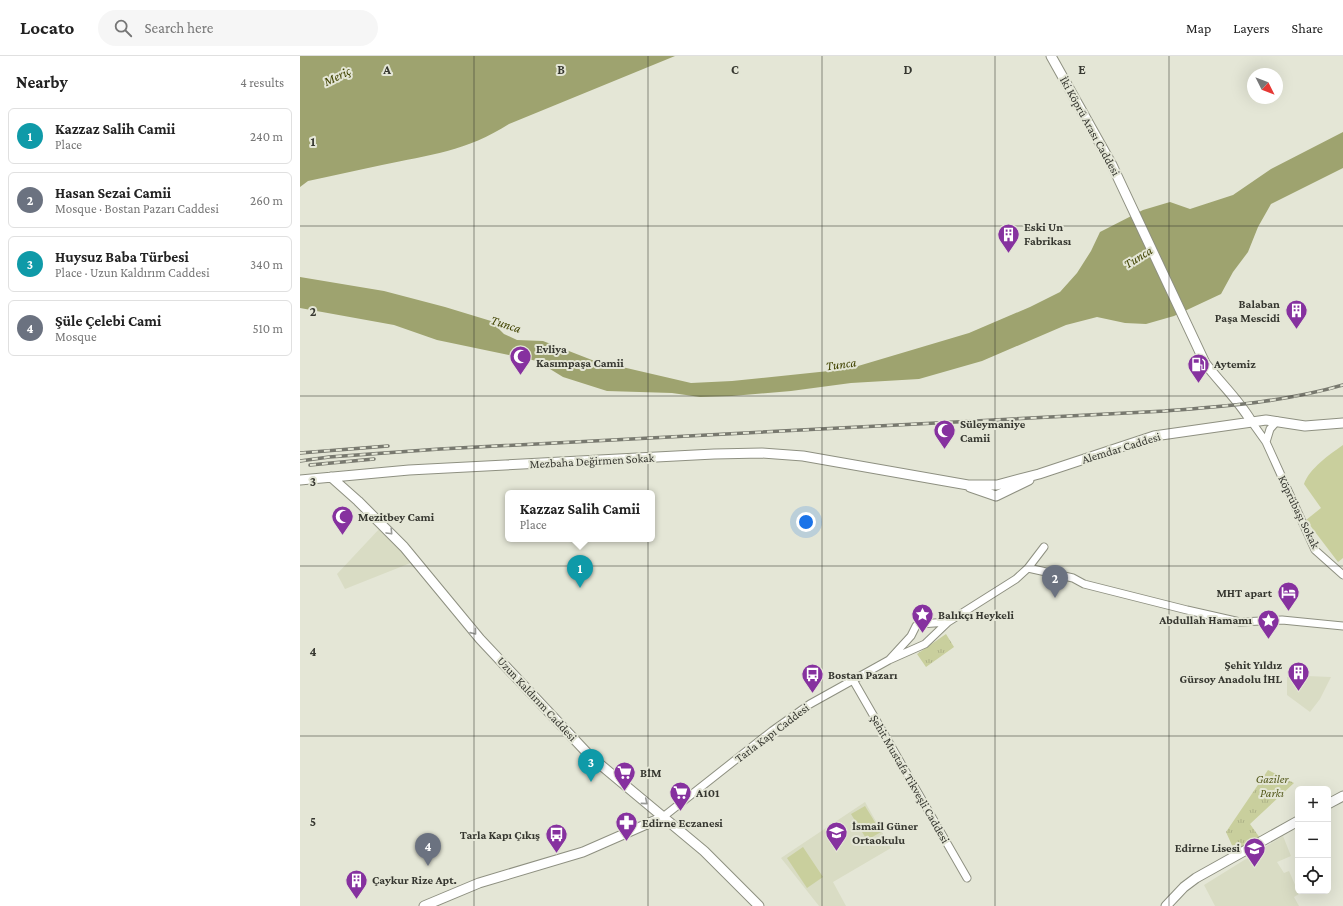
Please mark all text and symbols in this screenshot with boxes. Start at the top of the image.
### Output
search box [98,10,378,46]
text: Locato [20,17,74,38]
icon: search [112,17,134,39]
text: Search here [144,20,213,36]
text: Map [1186,20,1211,36]
text: Layers [1233,20,1270,36]
text: Share [1292,20,1323,36]
text: A [382,62,391,77]
text: B [557,62,565,77]
text: C [731,62,739,77]
text: D [904,62,913,77]
text: E [1078,62,1086,77]
water label: Meriç [320,63,353,89]
north arrow [1247,68,1283,104]
text: Nearby [16,73,68,92]
street label: İki Köprü Arası Caddesi [1057,74,1123,178]
text: 4 results [240,75,284,90]
text: Kazzaz Salih Camii [55,121,175,137]
text: 1 [28,129,32,144]
text: 240 m [250,129,283,144]
text: 1 [311,134,316,149]
text: Place [55,137,82,152]
text: Hasan Sezai Camii [55,185,171,201]
text: 2 [27,193,33,208]
text: 260 m [250,193,283,208]
text: Mosque · Bostan Pazarı Caddesi [55,201,219,216]
place label: Eski Un Fabrikası [1024,220,1072,248]
building icon: Eski Un Fabrikası [995,221,1021,254]
water label: Tunca [1121,242,1155,272]
text: Huysuz Baba Türbesi [55,249,189,265]
text: 3 [27,257,33,272]
text: 340 m [250,257,283,272]
text: Place · Uzun Kaldırım Caddesi [55,265,210,280]
place label: Balaban Paşa Mescidi [1215,297,1281,325]
building icon: Balaban Paşa Mescidi [1283,298,1309,331]
text: 2 [310,304,317,319]
water label: Tunca [489,312,523,336]
text: Şüle Çelebi Cami [55,313,161,329]
text: 4 [26,321,34,336]
text: 510 m [252,321,283,336]
text: Mosque [55,329,97,344]
place label: Evliya Kasımpaşa Camii [536,342,624,370]
mosque icon: Evliya Kasımpaşa Camii [508,343,534,376]
fuel station icon: Aytemiz [1185,351,1211,384]
water label: Tunca [825,354,857,374]
place label: Aytemiz [1213,357,1256,371]
place label: Süleymaniye Camii [960,417,1026,445]
mosque icon: Süleymaniye Camii [932,418,958,451]
street label: Alemdar Caddesi [1080,429,1162,467]
street label: Mezbaha Değirmen Sokak [529,451,655,471]
street label: Köprübaşı Sokak [1275,473,1323,551]
text: 3 [310,474,316,489]
popup [505,490,655,542]
text: Kazzaz Salih Camii [520,501,640,517]
mosque icon: Mezitbey Cami [329,504,355,537]
place label: Mezitbey Cami [358,510,435,524]
your location [796,512,816,532]
text: Place [520,517,547,532]
one-way arrow [385,528,392,535]
pin: 1 [567,555,593,588]
pin: 2 [1042,565,1068,598]
hotel icon: MHT apart [1275,580,1301,613]
place label: MHT apart [1216,586,1273,600]
place icon: Balıkçı Heykeli [909,602,935,635]
place icon: Abdullah Hamamı [1255,607,1281,640]
place label: Balıkçı Heykeli [938,608,1014,622]
place label: Abdullah Hamamı [1158,613,1253,627]
one-way arrow [469,627,476,634]
text: 4 [309,644,317,659]
street label: Uzun Kaldırım Caddesi [494,654,580,744]
place label: Şehit Yıldız Gürsoy Anadolu İHL [1180,658,1283,686]
building icon: Şehit Yıldız Gürsoy Anadolu İHL [1285,659,1311,692]
bus stop icon: Bostan Pazarı [799,662,825,695]
place label: Bostan Pazarı [828,668,898,682]
street label: Tarla Kapı Caddesi [732,701,812,765]
street label: Şehit Mustafa Tikveşli Caddesi [867,712,953,846]
pin: 3 [578,749,604,782]
supermarket icon: BİM [611,760,637,793]
place label: BİM [640,766,662,780]
park label: Gaziler Parkı [1256,772,1289,800]
supermarket icon: A101 [668,780,694,813]
place label: A101 [695,786,720,800]
map controls [1295,786,1331,894]
button: + [1295,786,1331,822]
one-way arrow [641,797,648,804]
pharmacy icon: Edirne Eczanesi [613,810,639,843]
text: 5 [310,814,316,829]
place label: Edirne Eczanesi [642,816,723,830]
place label: İsmail Güner Ortaokulu [852,819,918,847]
school or university icon: İsmail Güner Ortaokulu [823,820,849,853]
bus stop icon: Tarla Kapı Çıkış [543,822,569,855]
button: − [1295,822,1331,858]
place label: Tarla Kapı Çıkış [460,828,540,842]
pin: 4 [415,833,441,866]
school or university icon: Edirne Lisesi [1242,835,1268,868]
place label: Edirne Lisesi [1175,841,1241,855]
button: locate [1295,858,1331,894]
building icon: Çaykur Rize Apt. [344,867,370,900]
place label: Çaykur Rize Apt. [372,873,457,887]

